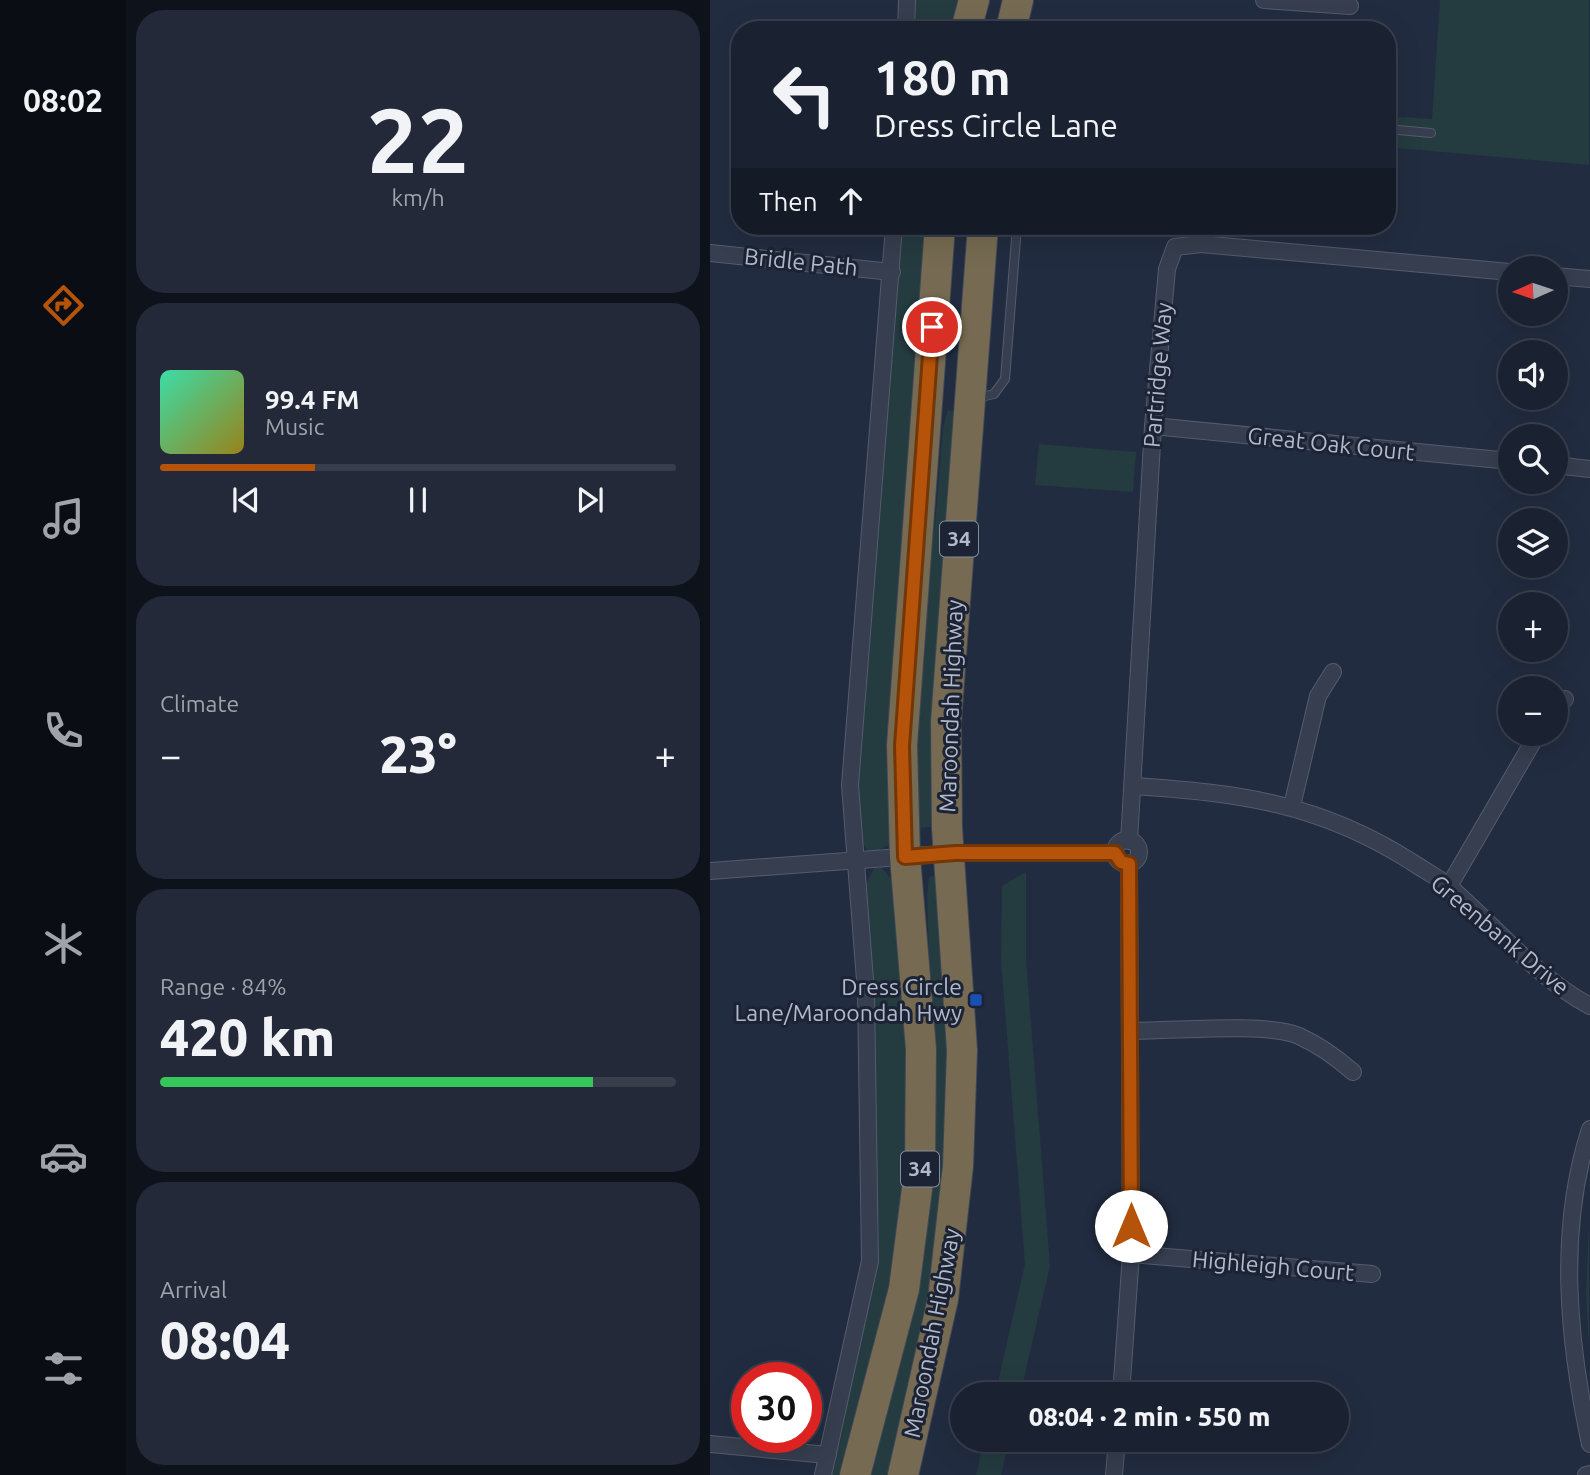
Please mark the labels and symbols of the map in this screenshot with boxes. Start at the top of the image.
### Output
street label: Bridle Path [743,243,859,280]
north arrow [1498,256,1568,326]
pin [902,297,962,357]
street label: Partridge Way [1139,301,1176,449]
street label: Great Oak Court [1246,422,1416,465]
road number: 34 [940,522,978,556]
street label: Maroondah Highway [934,599,967,813]
street label: Greenbank Drive [1426,870,1574,1000]
place label: Dress Circle Lane/Maroondah Hwy [735,974,962,1025]
marker: Dress Circle Lane/Maroondah Hwy [968,992,984,1008]
road number: 34 [901,1152,939,1186]
position arrow [1094,1189,1168,1263]
street label: Maroondah Highway [899,1226,964,1440]
street label: Highleigh Court [1191,1246,1355,1285]
speed limit sign: 30 [731,1362,822,1453]

